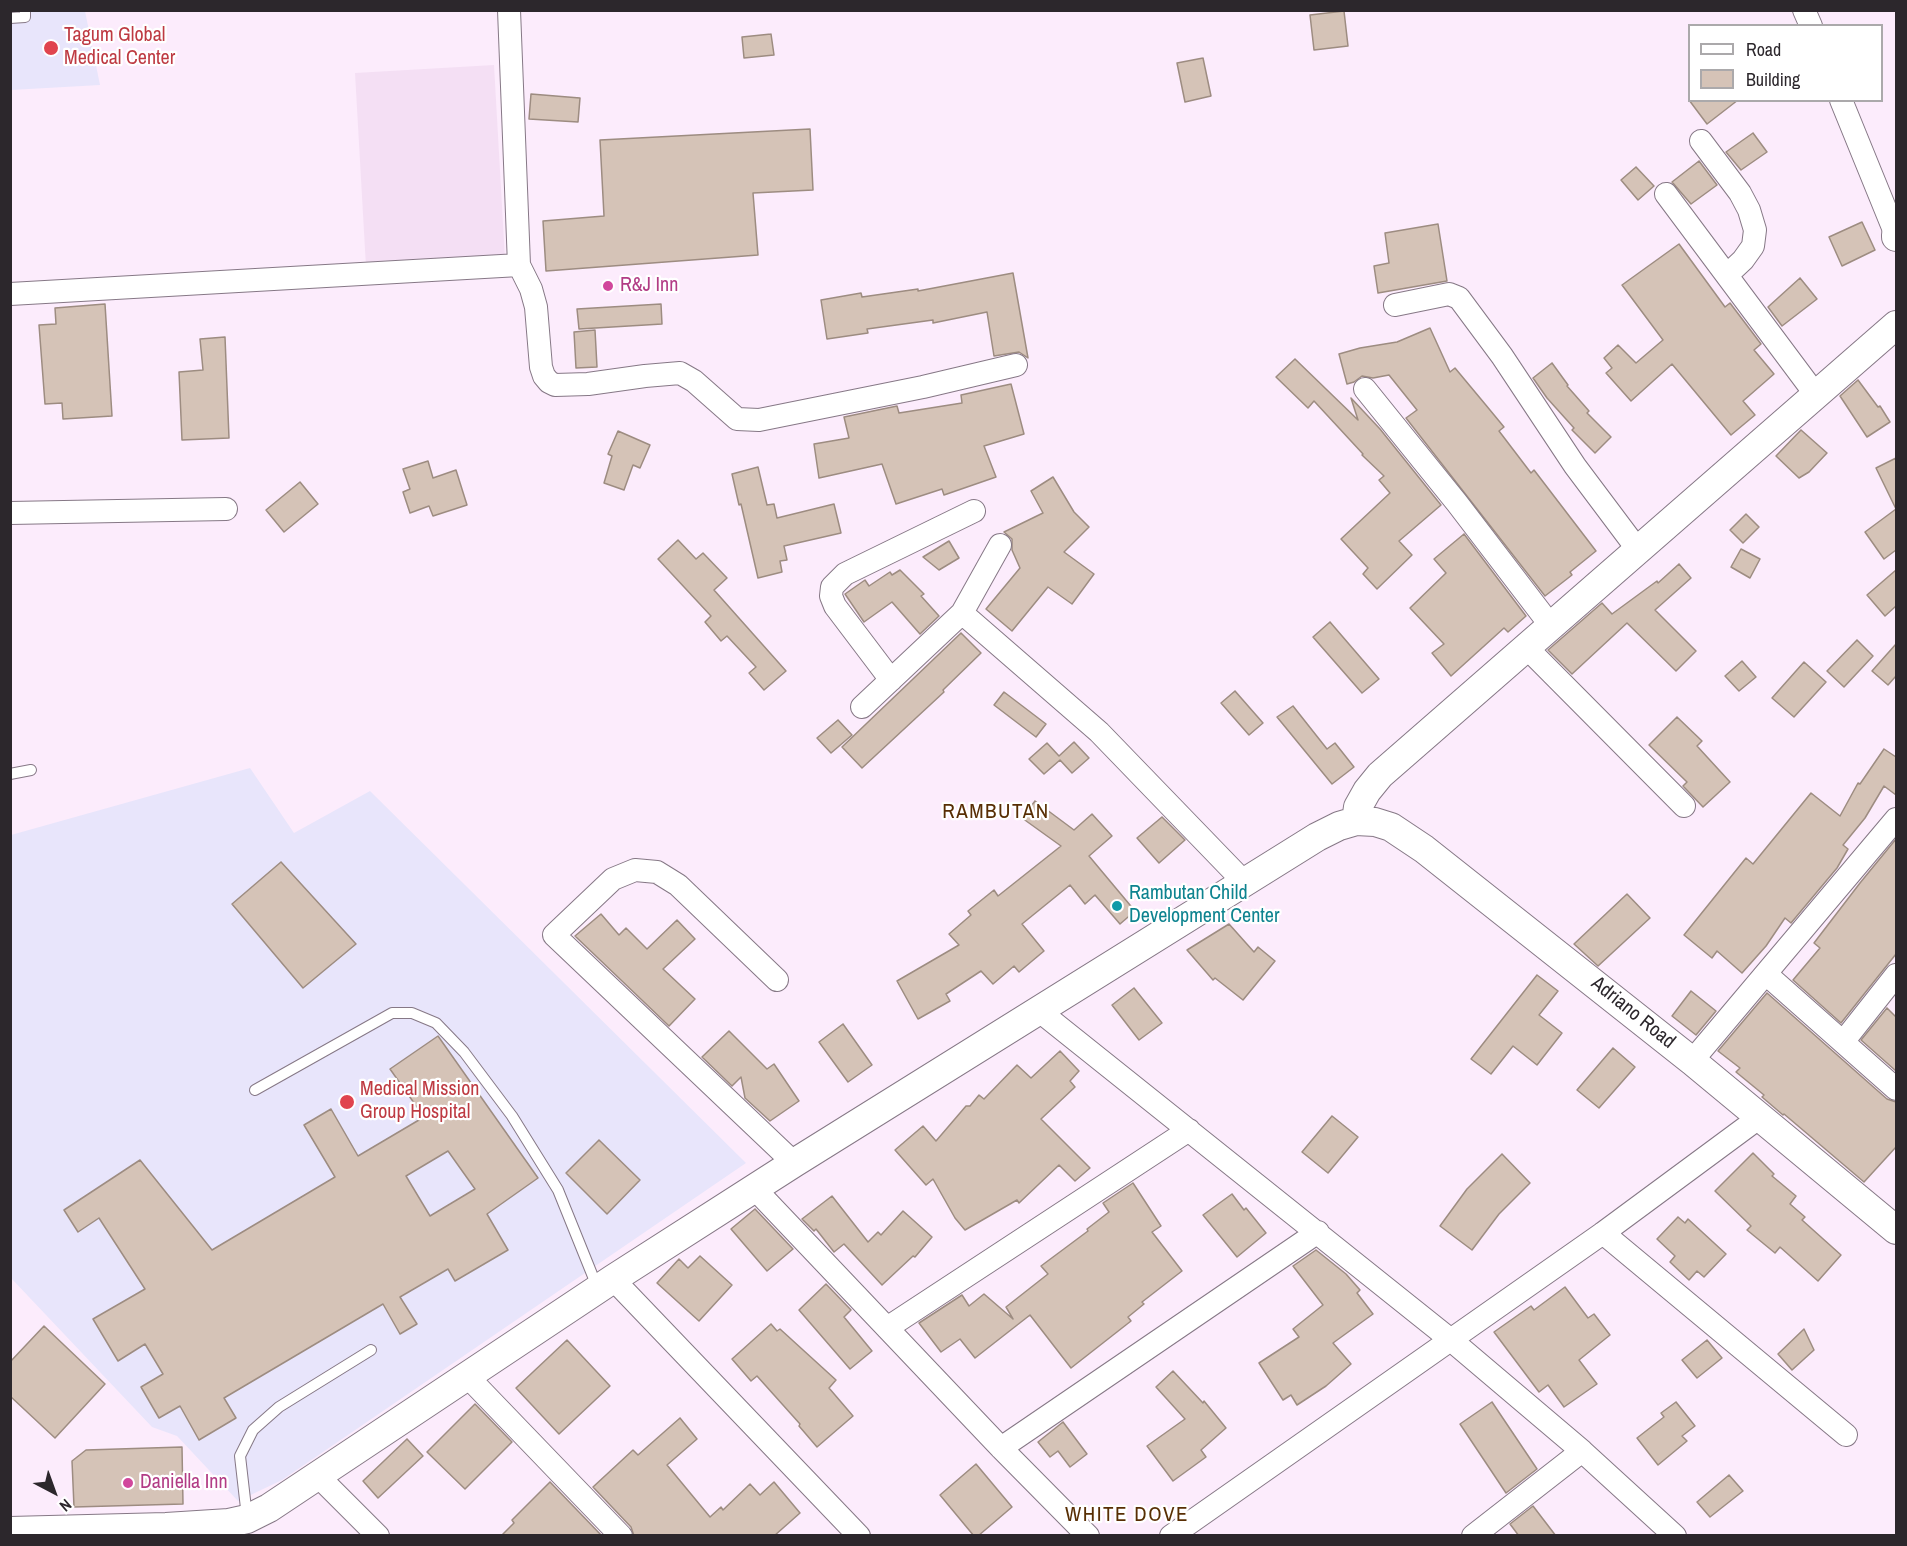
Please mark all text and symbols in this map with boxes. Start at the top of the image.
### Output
place label: Tagum Global Medical Center [64,24,175,71]
legend [1688,24,1883,102]
text: Road [1746,37,1781,62]
marker: Tagum Global Medical Center [42,39,60,57]
text: Building [1746,67,1800,92]
place label: R&J Inn [620,274,678,298]
marker: R&J Inn [601,279,615,293]
district label: RAMBUTAN [942,799,1050,825]
place label: Rambutan Child Development Center [1129,882,1279,929]
marker: Rambutan Child Development Center [1110,899,1124,913]
street label: Adriano Road [1586,972,1680,1054]
place label: Medical Mission Group Hospital [360,1078,479,1125]
marker: Medical Mission Group Hospital [338,1093,356,1111]
north arrow [24,1462,84,1522]
place label: Daniella Inn [140,1471,228,1495]
marker: Daniella Inn [121,1476,135,1490]
text: N [55,1494,77,1517]
district label: WHITE DOVE [1065,1502,1189,1528]

